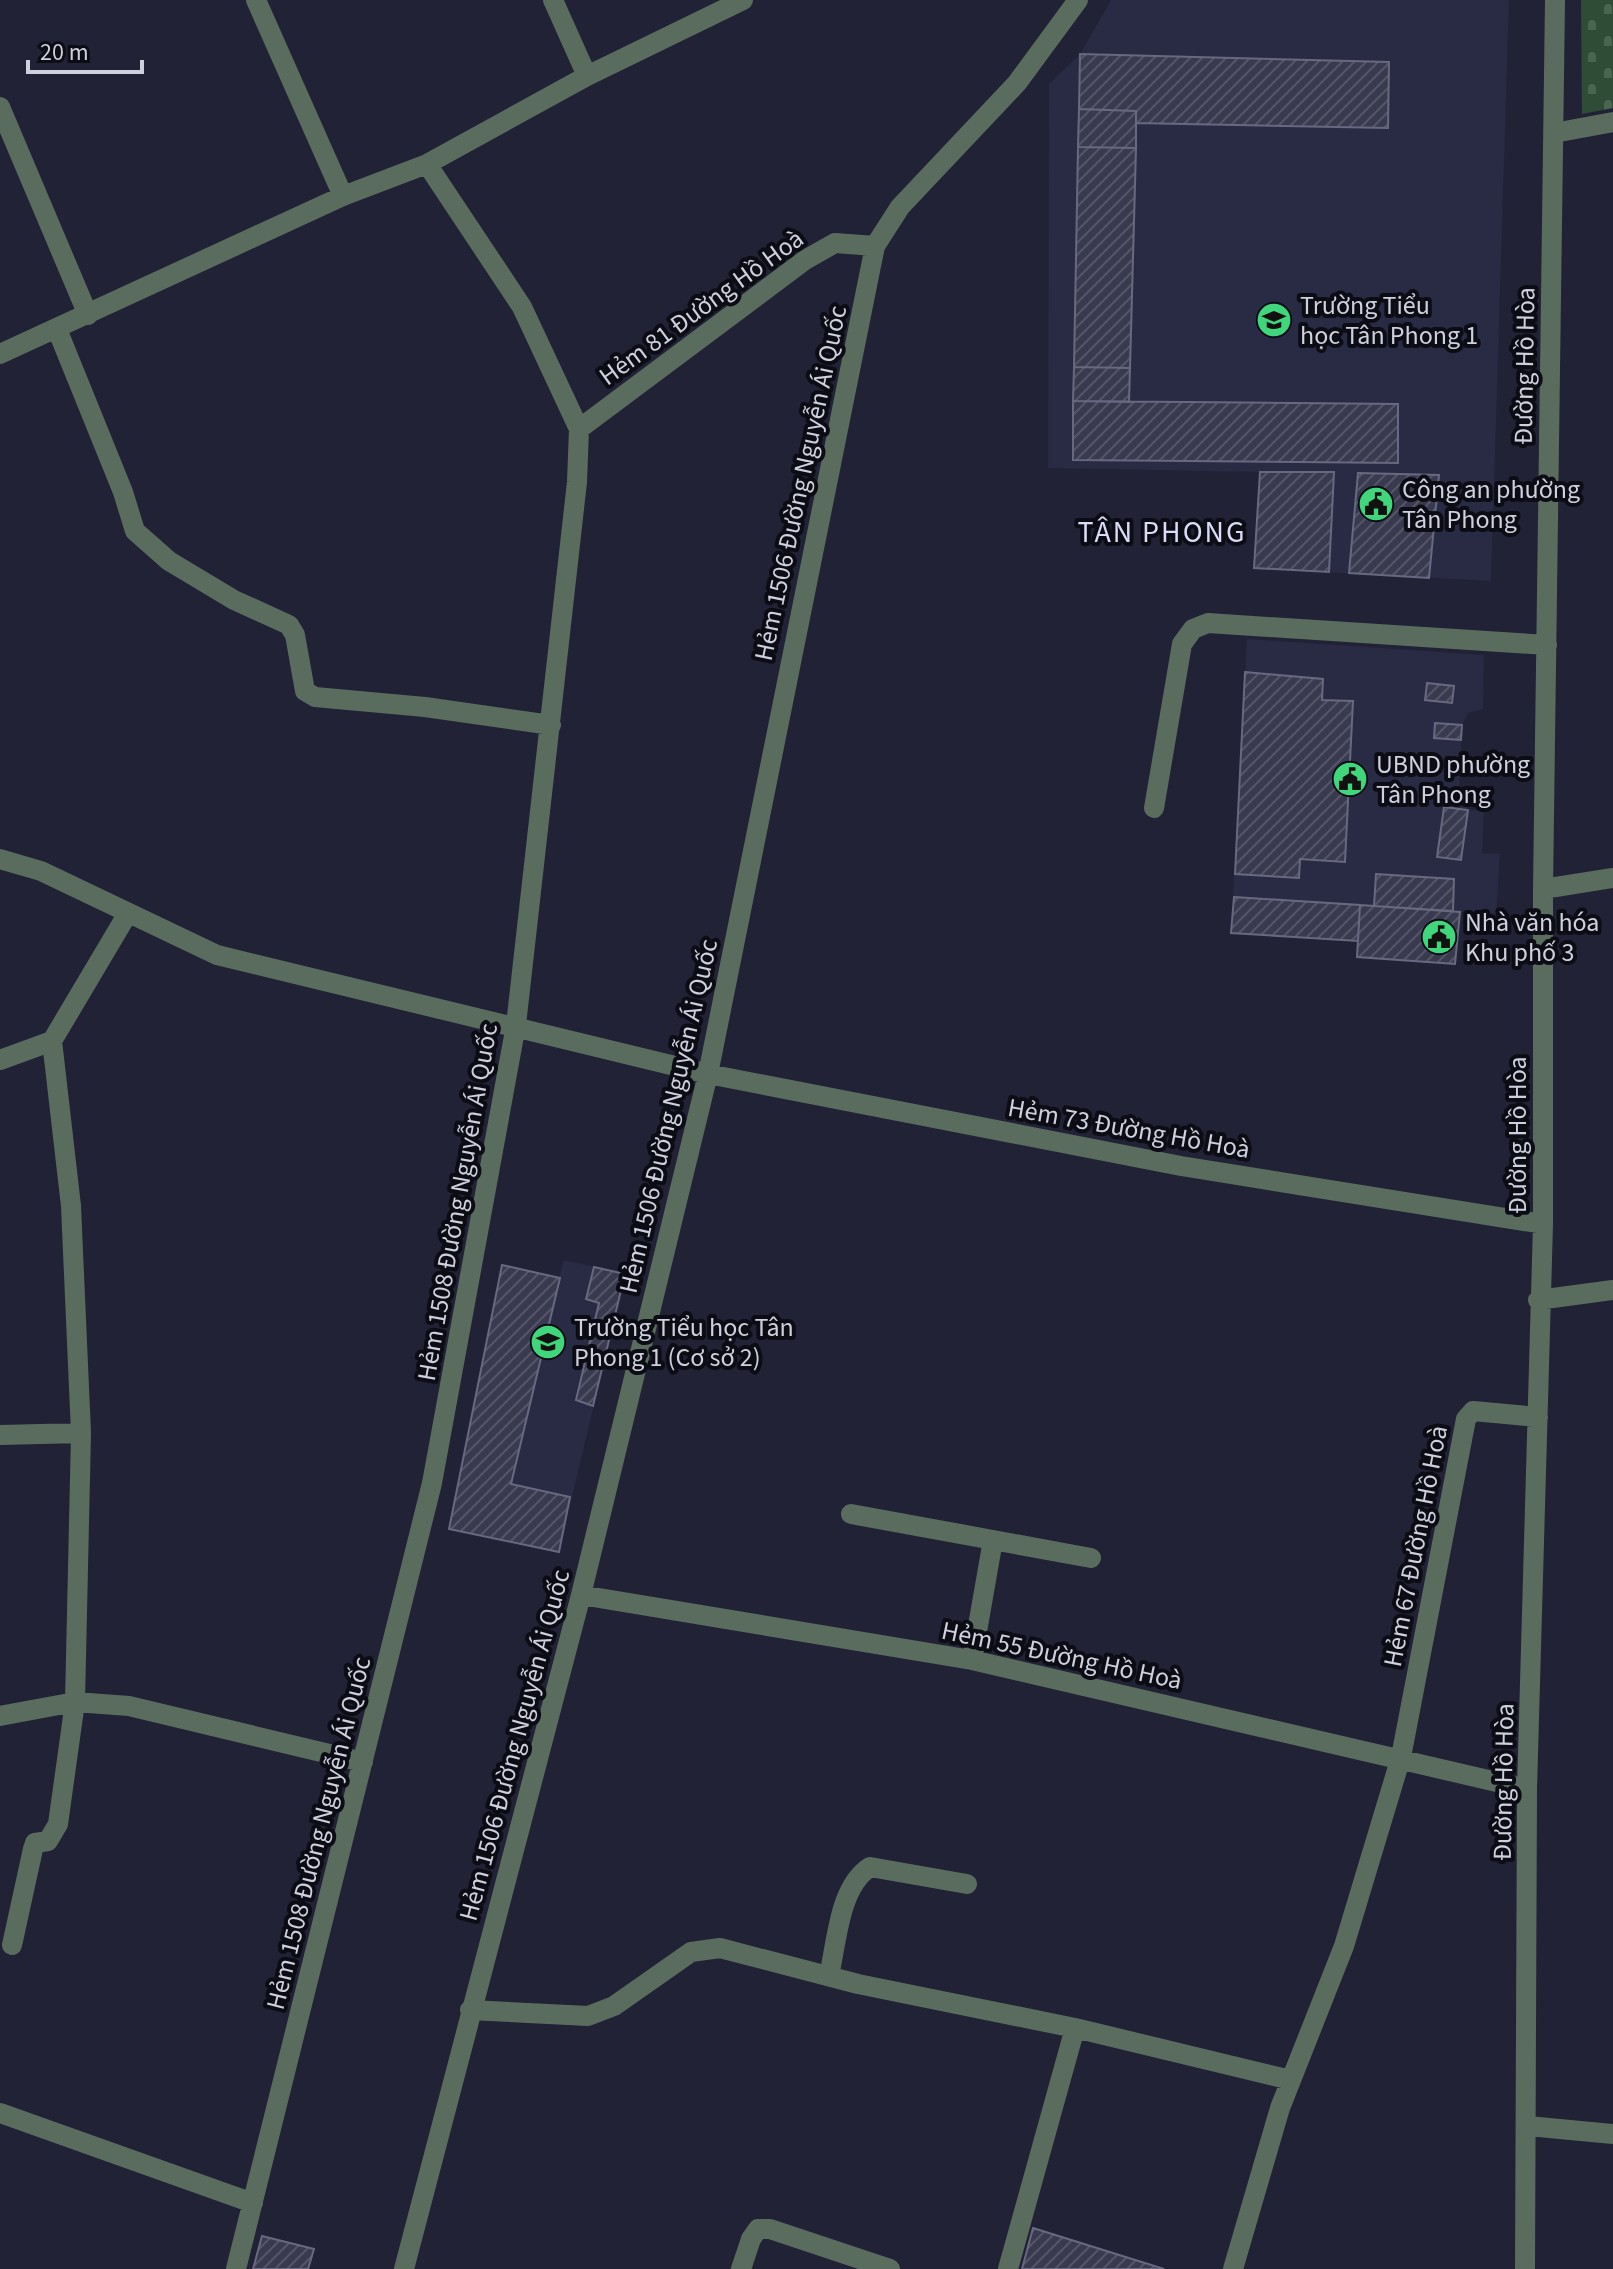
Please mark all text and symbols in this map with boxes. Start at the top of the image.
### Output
scale bar [28,24,142,74]
text: 20 m [40,35,89,70]
street label: Hẻm 81 Đường Hồ Hoà [591,220,811,394]
place label: Trường Tiểu học Tân Phong 1 [1300,287,1478,354]
street label: Đường Hồ Hòa [1505,287,1544,445]
school or university icon: Trường Tiểu học Tân Phong 1 [1255,301,1293,339]
street label: Hẻm 1506 Đường Nguyễn Ái Quốc [745,302,856,664]
place label: Công an phường Tân Phong [1402,471,1580,538]
public building icon: Công an phường Tân Phong [1357,485,1395,523]
district label: TÂN PHONG [1078,511,1247,554]
place label: UBND phường Tân Phong [1376,746,1530,813]
public building icon: UBND phường Tân Phong [1331,760,1369,798]
place label: Nhà văn hóa Khu phố 3 [1465,904,1599,971]
public building icon: Nhà văn hóa Khu phố 3 [1420,918,1458,956]
street label: Hẻm 1506 Đường Nguyễn Ái Quốc [610,935,727,1297]
street label: Hẻm 1508 Đường Nguyễn Ái Quốc [408,1020,507,1384]
street label: Đường Hồ Hòa [1499,1056,1536,1214]
street label: Hẻm 73 Đường Hồ Hoà [1005,1089,1253,1168]
place label: Trường Tiểu học Tân Phong 1 (Cơ sở 2) [574,1309,794,1376]
school or university icon: Trường Tiểu học Tân Phong 1 (Cơ sở 2) [529,1323,567,1361]
street label: Hẻm 67 Đường Hồ Hoà [1374,1422,1457,1670]
street label: Hẻm 1506 Đường Nguyễn Ái Quốc [450,1565,579,1925]
street label: Hẻm 55 Đường Hồ Hoà [938,1612,1186,1699]
street label: Hẻm 1508 Đường Nguyễn Ái Quốc [257,1653,380,2013]
street label: Đường Hồ Hòa [1484,1703,1523,1861]

